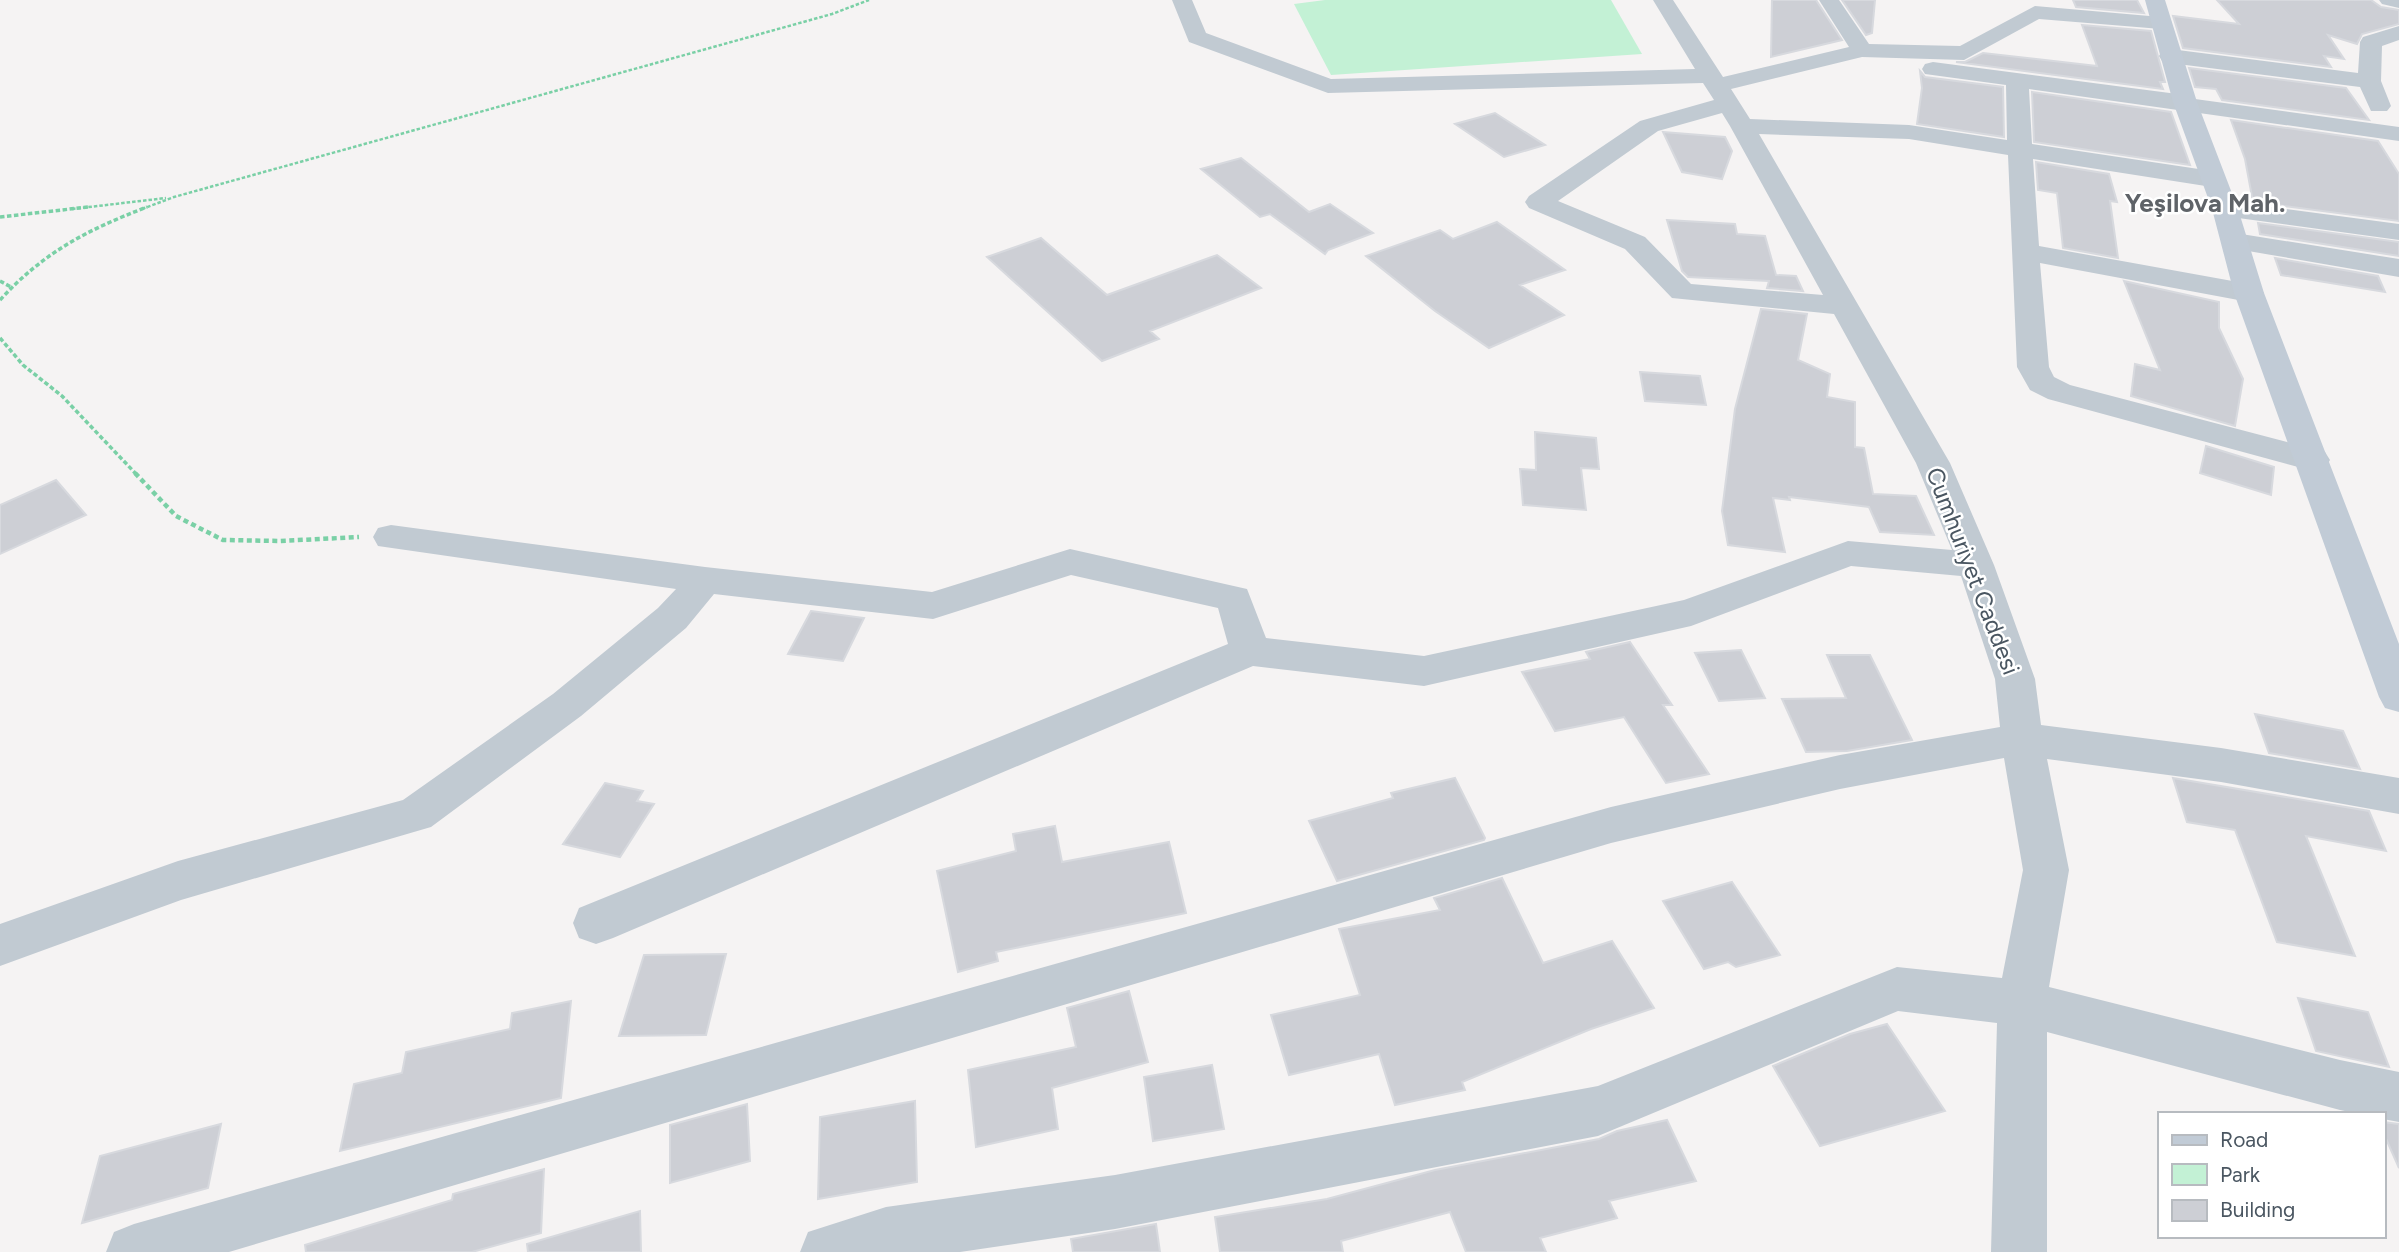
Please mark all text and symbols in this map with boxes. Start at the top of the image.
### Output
district label: Yeşilova Mah. [2125,187,2285,219]
street label: Cumhuriyet Caddesi [1920,463,2026,679]
legend [2158,1112,2385,1238]
text: Road [2220,1127,2268,1152]
text: Park [2220,1162,2261,1187]
text: Building [2220,1197,2295,1222]

